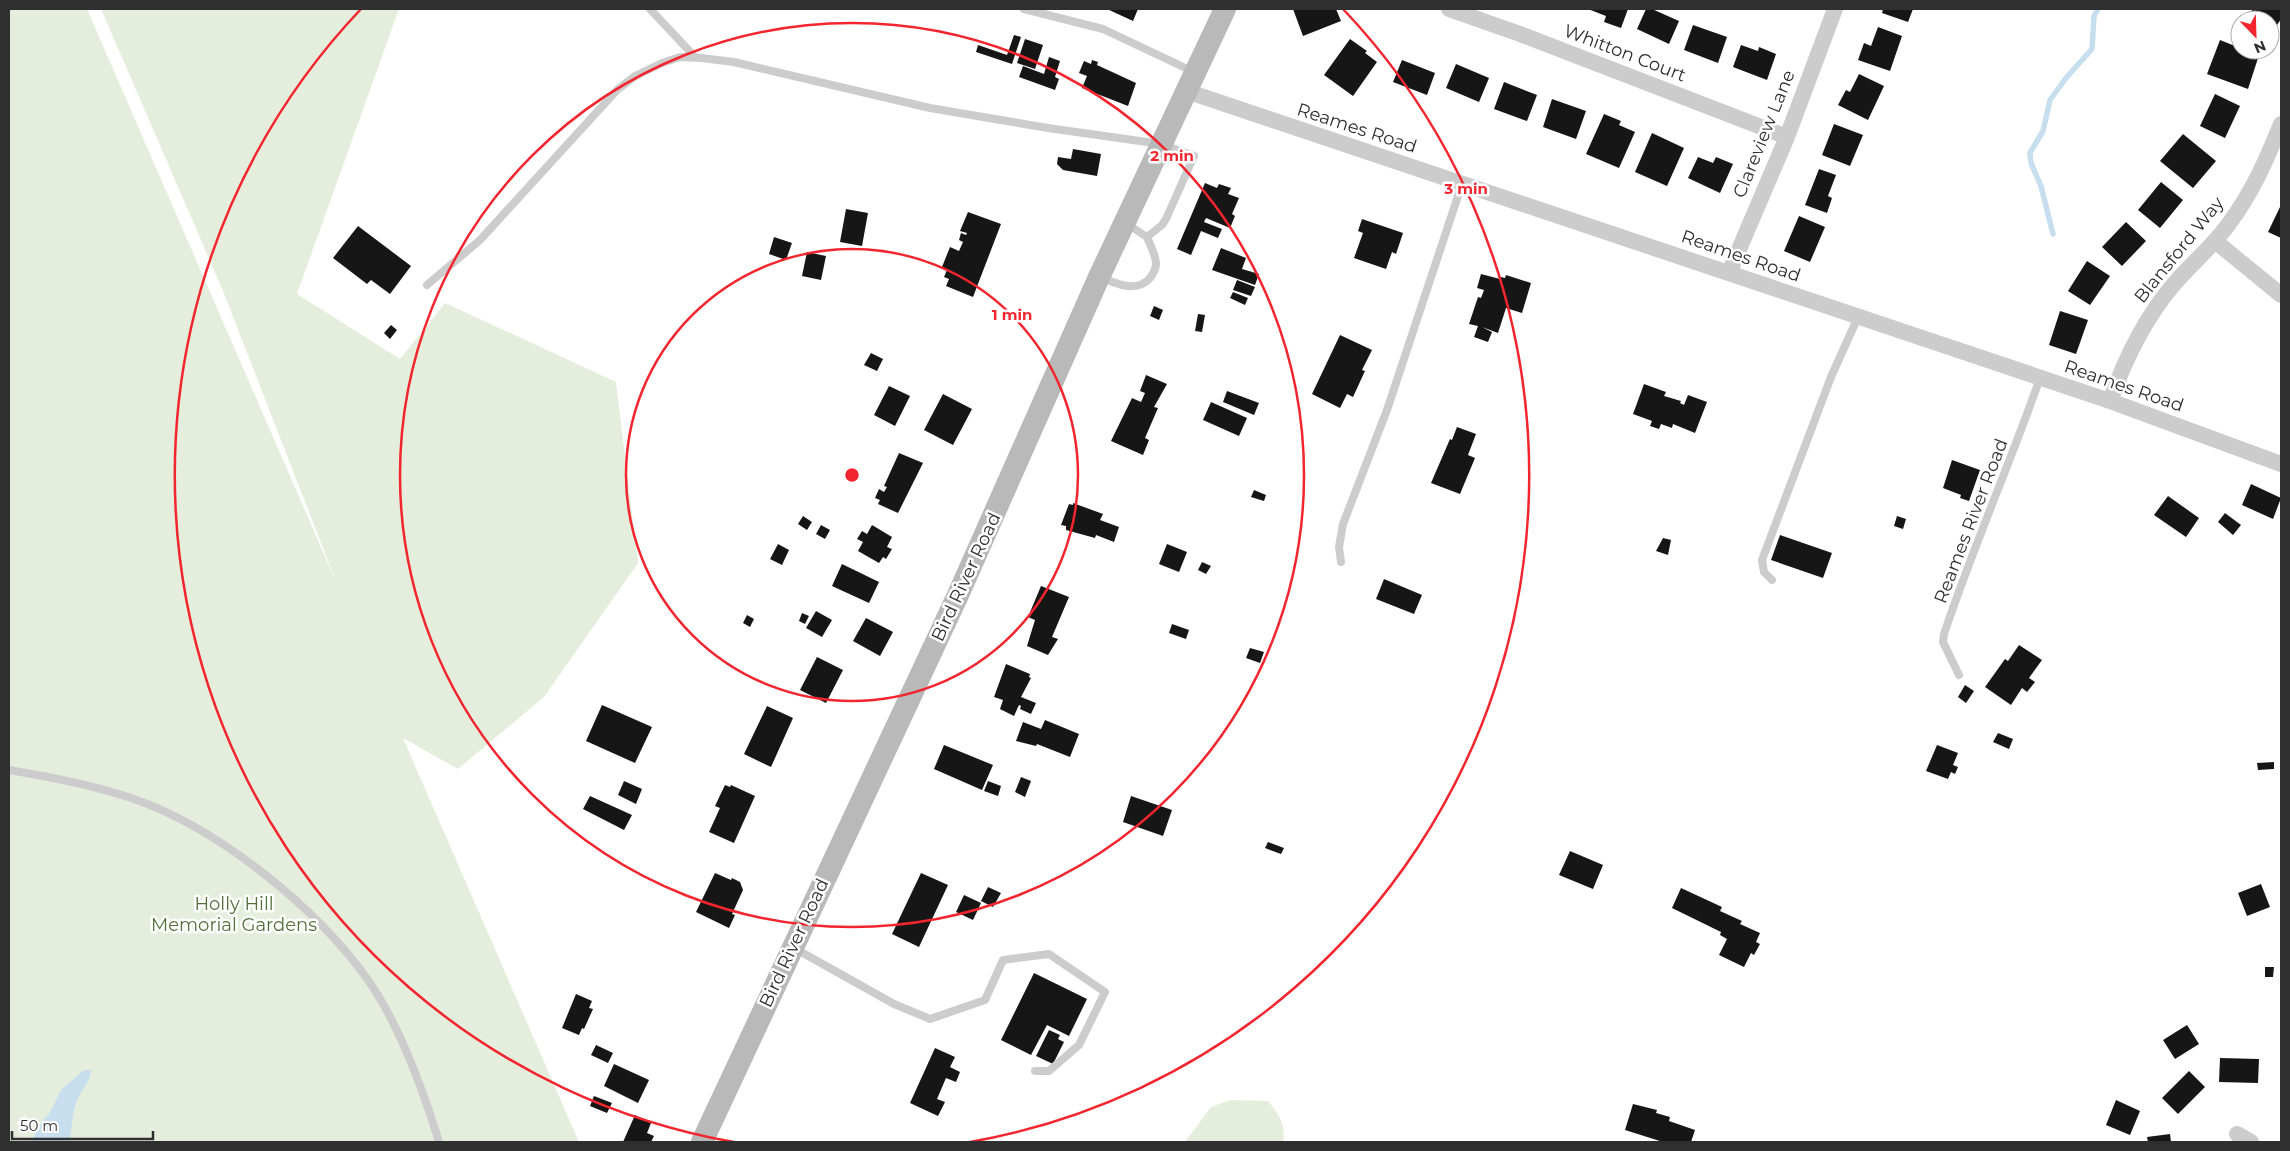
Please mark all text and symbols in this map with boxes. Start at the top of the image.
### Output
north arrow [2230,10,2280,60]
street label: Whitton Court [1561,20,1689,86]
text: N [2251,36,2269,57]
street label: Clareview Lane [1728,67,1800,201]
street label: Reames Road [1294,98,1420,158]
text: 2 min [1150,146,1194,165]
text: 3 min [1443,179,1488,198]
street label: Blansford Way [2129,192,2229,308]
street label: Reames Road [1678,225,1804,287]
text: 1 min [992,305,1032,324]
street label: Reames Road [2061,355,2187,417]
street label: Reames River Road [1929,435,2013,607]
centre of rings [843,466,861,484]
street label: Bird River Road [927,509,1005,645]
street label: Bird River Road [755,875,833,1011]
park label: Holly Hill Memorial Gardens [151,893,317,936]
scale bar [12,1108,154,1140]
text: 50 m [20,1116,58,1135]

